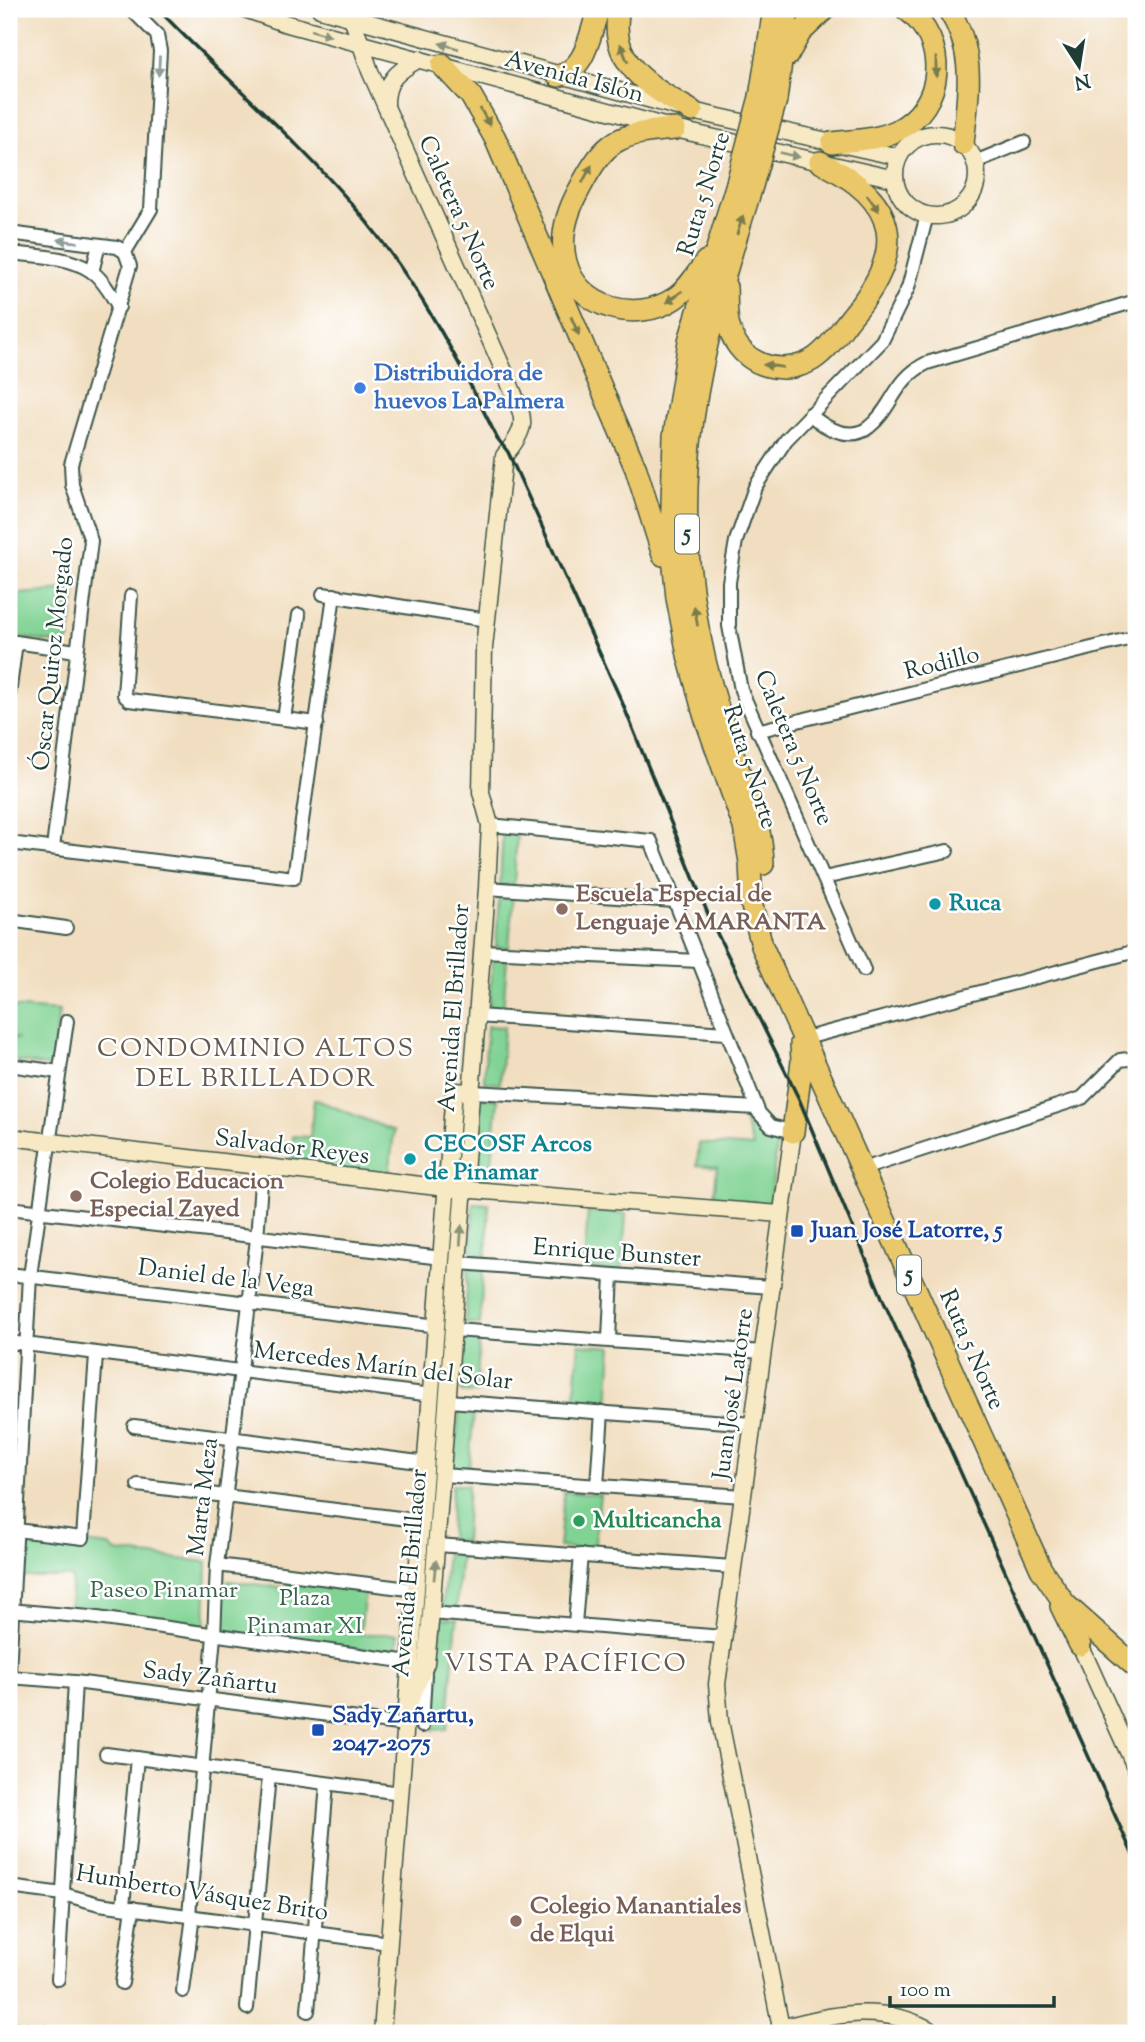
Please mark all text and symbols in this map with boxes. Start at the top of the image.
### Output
one-way arrow [311,28,333,39]
north arrow [1044,32,1114,102]
one-way arrow [438,40,460,51]
one-way arrow [618,42,629,63]
street label: Avenida Islón [501,43,647,113]
one-way arrow [154,55,165,77]
one-way arrow [930,56,942,78]
text: N [1072,65,1092,95]
one-way arrow [478,108,490,128]
street label: Ruta 5 Norte [670,128,740,260]
street label: Caletera 5 Norte [409,130,507,296]
one-way arrow [779,149,801,160]
one-way arrow [581,164,593,184]
one-way arrow [866,194,880,212]
one-way arrow [735,214,745,235]
one-way arrow [56,235,78,246]
one-way arrow [665,290,683,304]
one-way arrow [569,316,581,336]
place label: Distribuidora de huevos La Palmera [374,357,565,419]
one-way arrow [762,360,784,371]
marker: Distribuidora de huevos La Palmera [352,380,368,396]
road number: 5 [675,514,699,554]
street label: Óscar Quiroz Morgado [25,535,83,773]
one-way arrow [690,605,701,627]
street label: Rodillo [901,638,983,690]
street label: Caletera 5 Norte [745,665,841,831]
street label: Ruta 5 Norte [713,701,785,833]
place label: Escuela Especial de Lenguaje AMARANTA [576,878,827,940]
place label: Ruca [949,887,1002,921]
marker: Ruca [927,896,943,912]
marker: Escuela Especial de Lenguaje AMARANTA [554,901,570,917]
street label: Avenida El Brillador [431,903,479,1113]
district label: CONDOMINIO ALTOS DEL BRILLADOR [97,1031,415,1098]
street label: Salvador Reyes [213,1122,371,1174]
place label: CECOSF Arcos de Pinamar [424,1128,592,1190]
marker: CECOSF Arcos de Pinamar [402,1151,418,1167]
place label: Colegio Educacion Especial Zayed [90,1165,285,1227]
marker: Colegio Educacion Especial Zayed [68,1188,84,1204]
place label: Juan José Latorre, 5 [809,1214,1003,1248]
marker: Juan José Latorre, 5 [789,1223,805,1239]
one-way arrow [456,1224,467,1246]
street label: Enrique Bunster [532,1231,702,1277]
street label: Daniel de la Vega [136,1251,316,1307]
road number: 5 [897,1256,921,1294]
street label: Ruta 5 Norte [929,1284,1013,1416]
street label: Juan José Latorre [705,1306,763,1484]
street label: Mercedes Marín del Solar [252,1334,514,1400]
street label: Marta Meza [180,1436,228,1558]
street label: Avenida El Brillador [385,1468,437,1678]
place label: Multicancha [593,1504,723,1538]
marker: Multicancha [571,1513,587,1529]
one-way arrow [430,1559,441,1581]
park label: Paseo Pinamar [90,1574,238,1608]
park label: Plaza Pinamar XI [247,1582,363,1644]
district label: VISTA PACÍFICO [444,1646,688,1683]
street label: Sady Zañartu [140,1654,280,1704]
place label: Sady Zañartu, 2047-2075 [332,1699,474,1761]
marker: Sady Zañartu, 2047-2075 [310,1722,326,1738]
street label: Humberto Vásquez Brito [73,1857,331,1931]
place label: Colegio Manantiales de Elqui [530,1890,741,1952]
marker: Colegio Manantiales de Elqui [508,1913,524,1929]
scale bar [890,1965,1054,2009]
text: 100 m [900,1976,951,2006]

